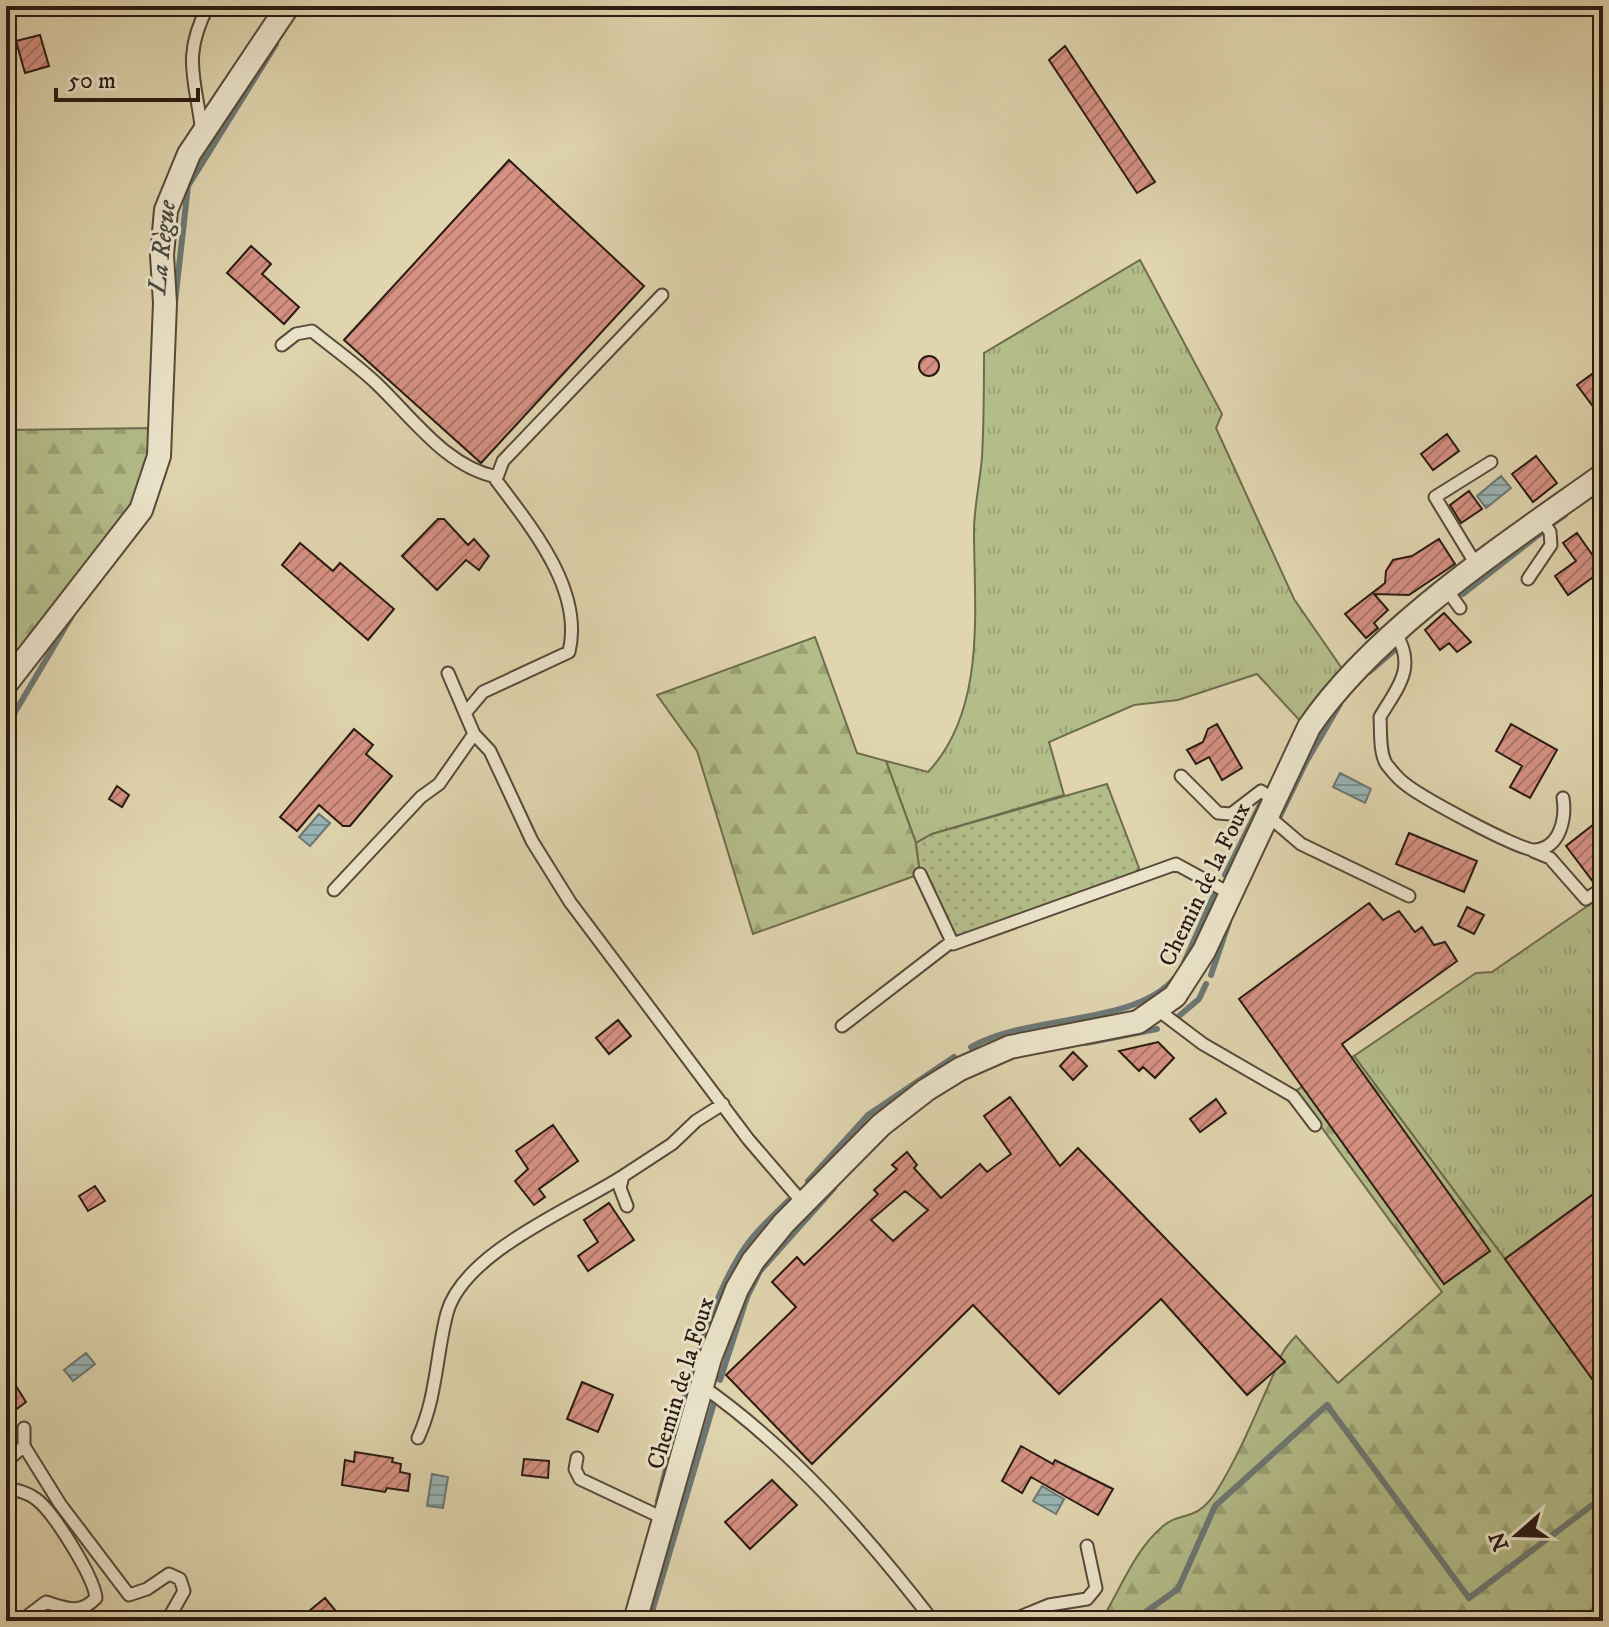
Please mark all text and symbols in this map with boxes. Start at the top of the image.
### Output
scale bar [56,52,198,102]
text: 50 m [68,66,116,96]
water label: La Règue [141,198,184,298]
street label: Chemin de la Foux [1152,797,1258,971]
street label: Chemin de la Foux [640,1293,722,1473]
north arrow [1477,1495,1557,1575]
text: N [1484,1528,1515,1554]

